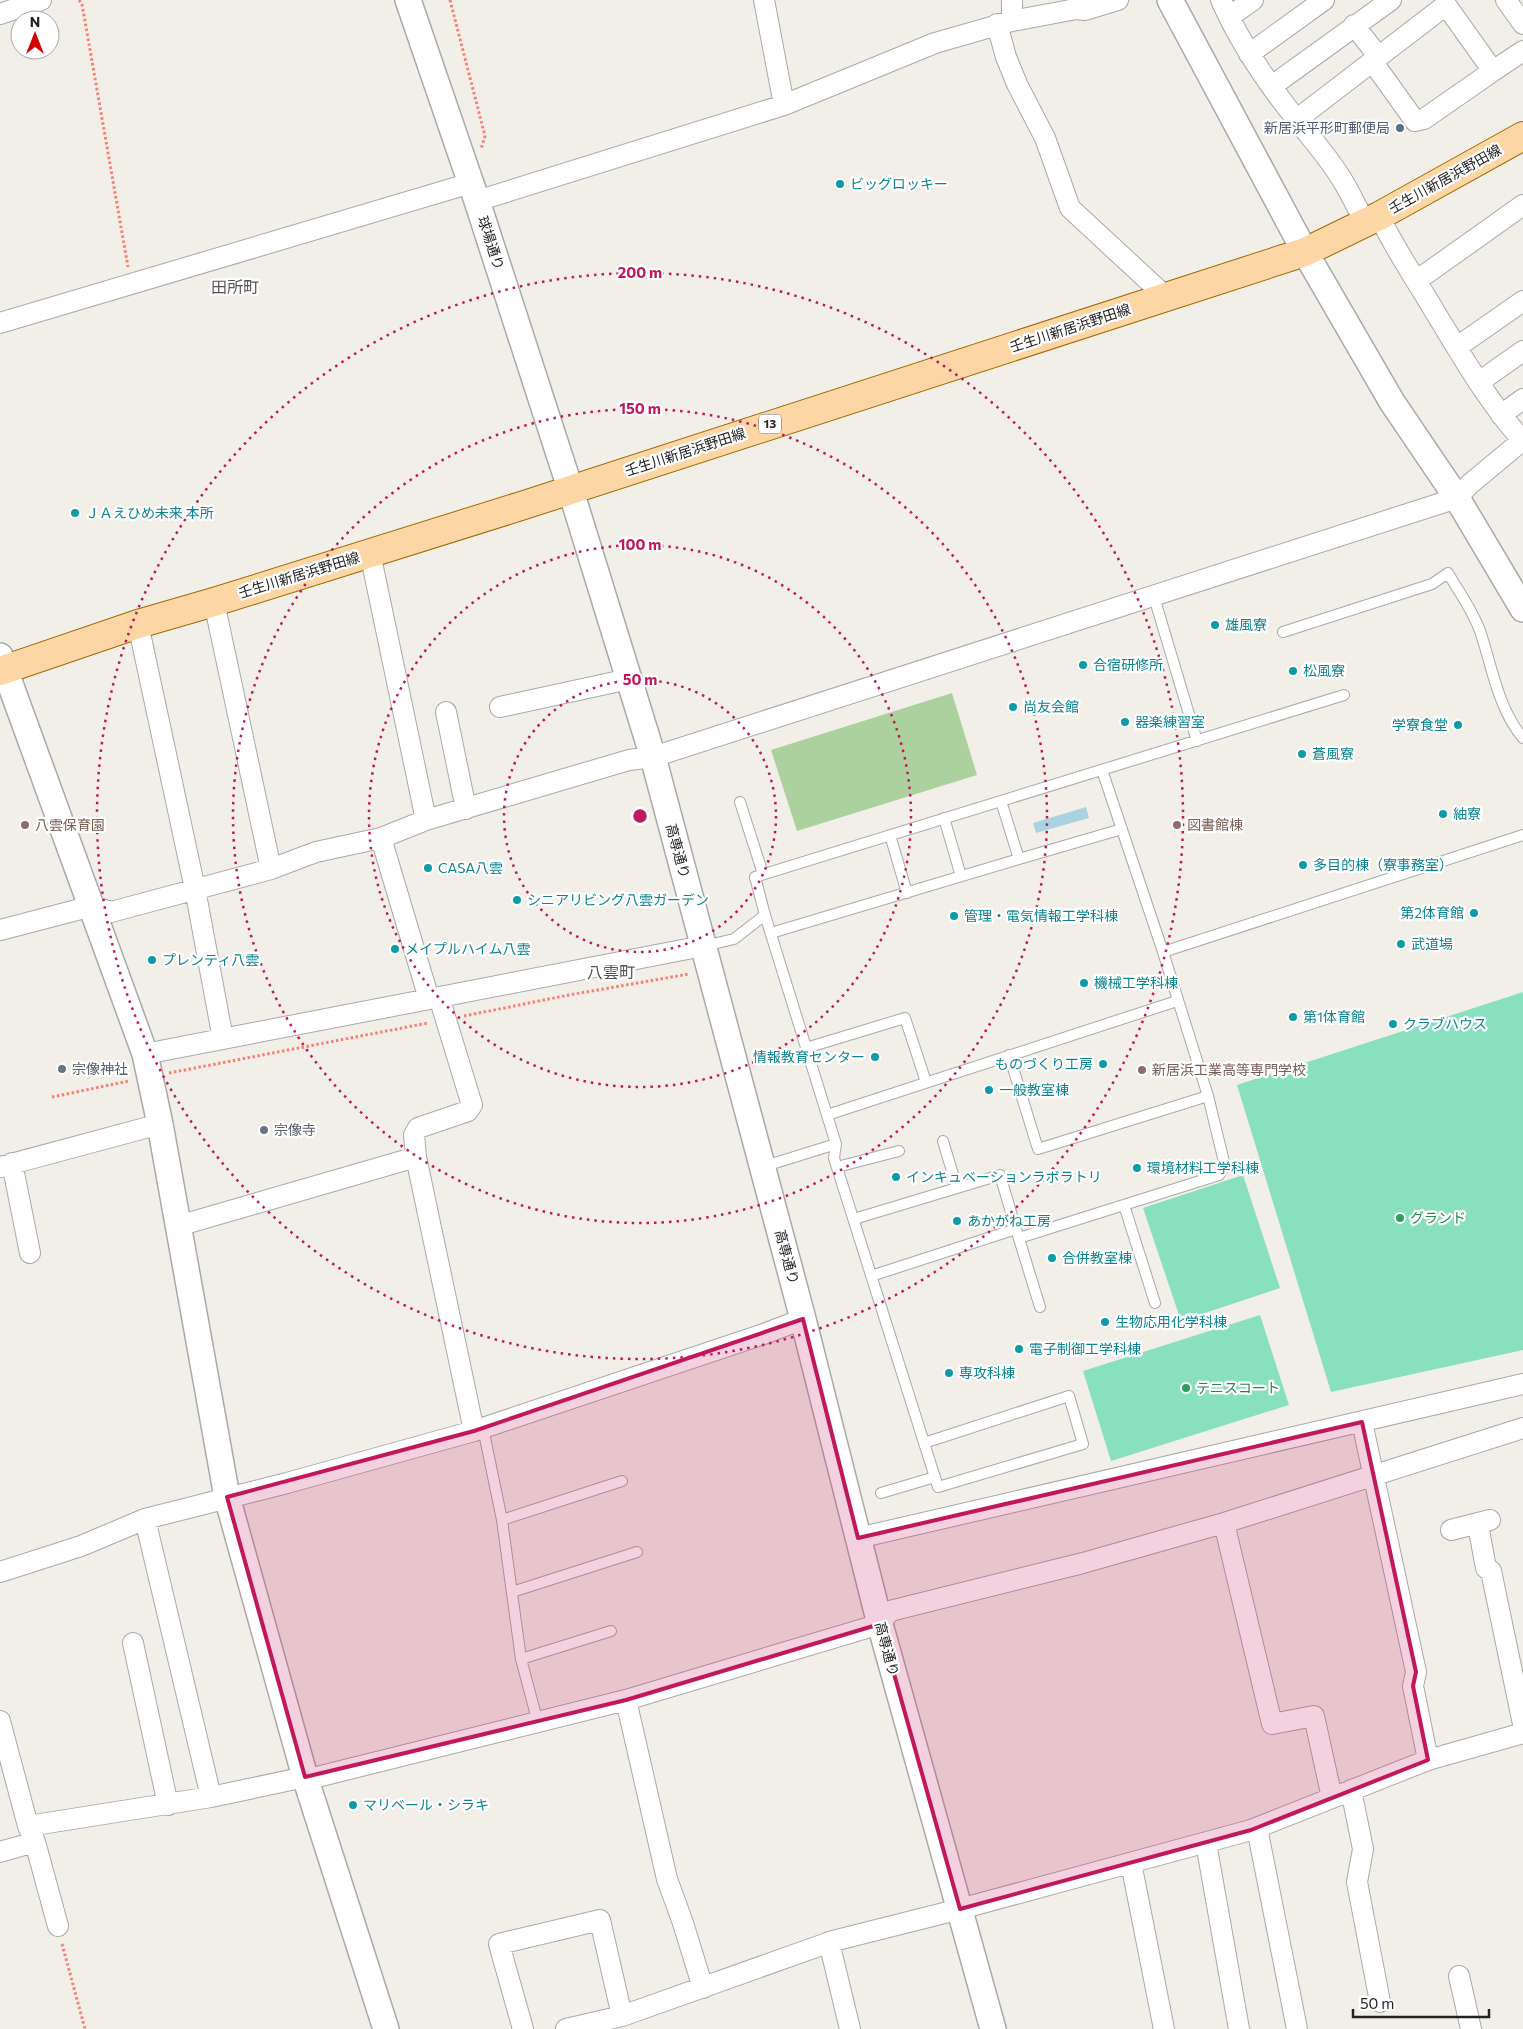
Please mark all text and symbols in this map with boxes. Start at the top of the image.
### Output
north arrow [10,10,60,60]
text: N [30,13,40,30]
place label: 新居浜平形町郵便局 [1264,119,1390,136]
marker: 新居浜平形町郵便局 [1394,122,1406,134]
street label: 壬生川新居浜野田線 [1386,141,1504,217]
place label: ビッグロッキー [850,175,948,192]
marker: ビッグロッキー [834,178,846,190]
street label: 球場通り [475,214,508,272]
text: 200 m [618,263,662,281]
district label: 田所町 [211,277,259,296]
street label: 壬生川新居浜野田線 [1007,300,1132,355]
text: 150 m [619,399,661,417]
road number: 13 [759,414,781,434]
street label: 壬生川新居浜野田線 [622,424,747,479]
place label: ＪＡえひめ未来 本所 [85,504,214,521]
marker: ＪＡえひめ未来 本所 [69,507,81,519]
text: 100 m [619,535,661,553]
street label: 壬生川新居浜野田線 [236,548,362,601]
place label: 雄風寮 [1225,616,1267,633]
marker: 雄風寮 [1209,619,1221,631]
place label: 合宿研修所 [1093,656,1163,673]
marker: 合宿研修所 [1077,659,1089,671]
place label: 松風寮 [1303,662,1345,679]
marker: 松風寮 [1287,665,1299,677]
text: 50 m [623,670,657,688]
place label: 尚友会館 [1023,698,1079,715]
marker: 尚友会館 [1007,701,1019,713]
place label: 器楽練習室 [1135,713,1205,730]
marker: 器楽練習室 [1119,716,1131,728]
place label: 学寮食堂 [1392,716,1448,733]
marker: 学寮食堂 [1452,719,1464,731]
place label: 蒼風寮 [1312,745,1354,762]
marker: 蒼風寮 [1296,748,1308,760]
place label: 紬寮 [1453,805,1481,822]
centre of rings [631,807,649,825]
marker: 紬寮 [1437,808,1449,820]
place label: 八雲保育園 [35,816,105,833]
place label: 図書館棟 [1187,816,1243,833]
marker: 八雲保育園 [19,819,31,831]
marker: 図書館棟 [1171,819,1183,831]
street label: 高専通り [663,822,694,880]
place label: 多目的棟（寮事務室） [1313,856,1453,873]
place label: CASA八雲 [438,859,503,876]
marker: 多目的棟（寮事務室） [1297,859,1309,871]
marker: CASA八雲 [422,862,434,874]
place label: シニアリビング八雲ガーデン [527,891,709,908]
marker: シニアリビング八雲ガーデン [511,894,523,906]
place label: 第2体育館 [1400,904,1464,921]
place label: 管理・電気情報工学科棟 [964,907,1118,924]
marker: 第2体育館 [1468,907,1480,919]
marker: 管理・電気情報工学科棟 [948,910,960,922]
place label: 武道場 [1411,935,1453,952]
marker: 武道場 [1395,938,1407,950]
place label: メイプルハイム八雲 [405,940,530,957]
marker: メイプルハイム八雲 [389,943,401,955]
place label: プレンティ八雲 [162,951,259,968]
marker: プレンティ八雲 [146,954,158,966]
district label: 八雲町 [587,962,635,981]
place label: 機械工学科棟 [1094,974,1178,991]
marker: 機械工学科棟 [1078,977,1090,989]
place label: 第1体育館 [1303,1008,1365,1025]
marker: 第1体育館 [1287,1011,1299,1023]
place label: クラブハウス [1403,1015,1487,1032]
marker: クラブハウス [1387,1018,1399,1030]
place label: 情報教育センター [753,1048,865,1065]
marker: 情報教育センター [869,1051,881,1063]
place label: ものづくり工房 [995,1055,1093,1072]
marker: ものづくり工房 [1097,1058,1109,1070]
place label: 宗像神社 [72,1060,128,1077]
place label: 新居浜工業高等専門学校 [1152,1061,1306,1078]
marker: 宗像神社 [56,1063,68,1075]
marker: 新居浜工業高等専門学校 [1136,1064,1148,1076]
place label: 一般教室棟 [999,1081,1069,1098]
marker: 一般教室棟 [983,1084,995,1096]
place label: 宗像寺 [274,1121,316,1138]
marker: 宗像寺 [258,1124,270,1136]
place label: 環境材料工学科棟 [1147,1159,1259,1176]
marker: 環境材料工学科棟 [1131,1162,1143,1174]
place label: インキュベーションラボラトリ [906,1168,1102,1185]
marker: インキュベーションラボラトリ [890,1171,902,1183]
place label: グランド [1410,1209,1466,1226]
place label: あかがね工房 [967,1212,1051,1229]
marker: グランド [1394,1212,1406,1224]
marker: あかがね工房 [951,1215,963,1227]
street label: 高専通り [772,1228,803,1286]
place label: 合併教室棟 [1062,1249,1132,1266]
marker: 合併教室棟 [1046,1252,1058,1264]
place label: 生物応用化学科棟 [1115,1313,1227,1330]
marker: 生物応用化学科棟 [1099,1316,1111,1328]
place label: 電子制御工学科棟 [1029,1340,1141,1357]
marker: 電子制御工学科棟 [1013,1343,1025,1355]
place label: 専攻科棟 [959,1364,1015,1381]
marker: 専攻科棟 [943,1367,955,1379]
place label: テニスコート [1196,1379,1280,1396]
marker: テニスコート [1180,1382,1192,1394]
street label: 高専通り [872,1620,903,1678]
place label: マリベール・シラキ [363,1796,489,1813]
marker: マリベール・シラキ [347,1799,359,1811]
scale bar [1353,1986,1489,2018]
text: 50 m [1360,1994,1394,2012]

